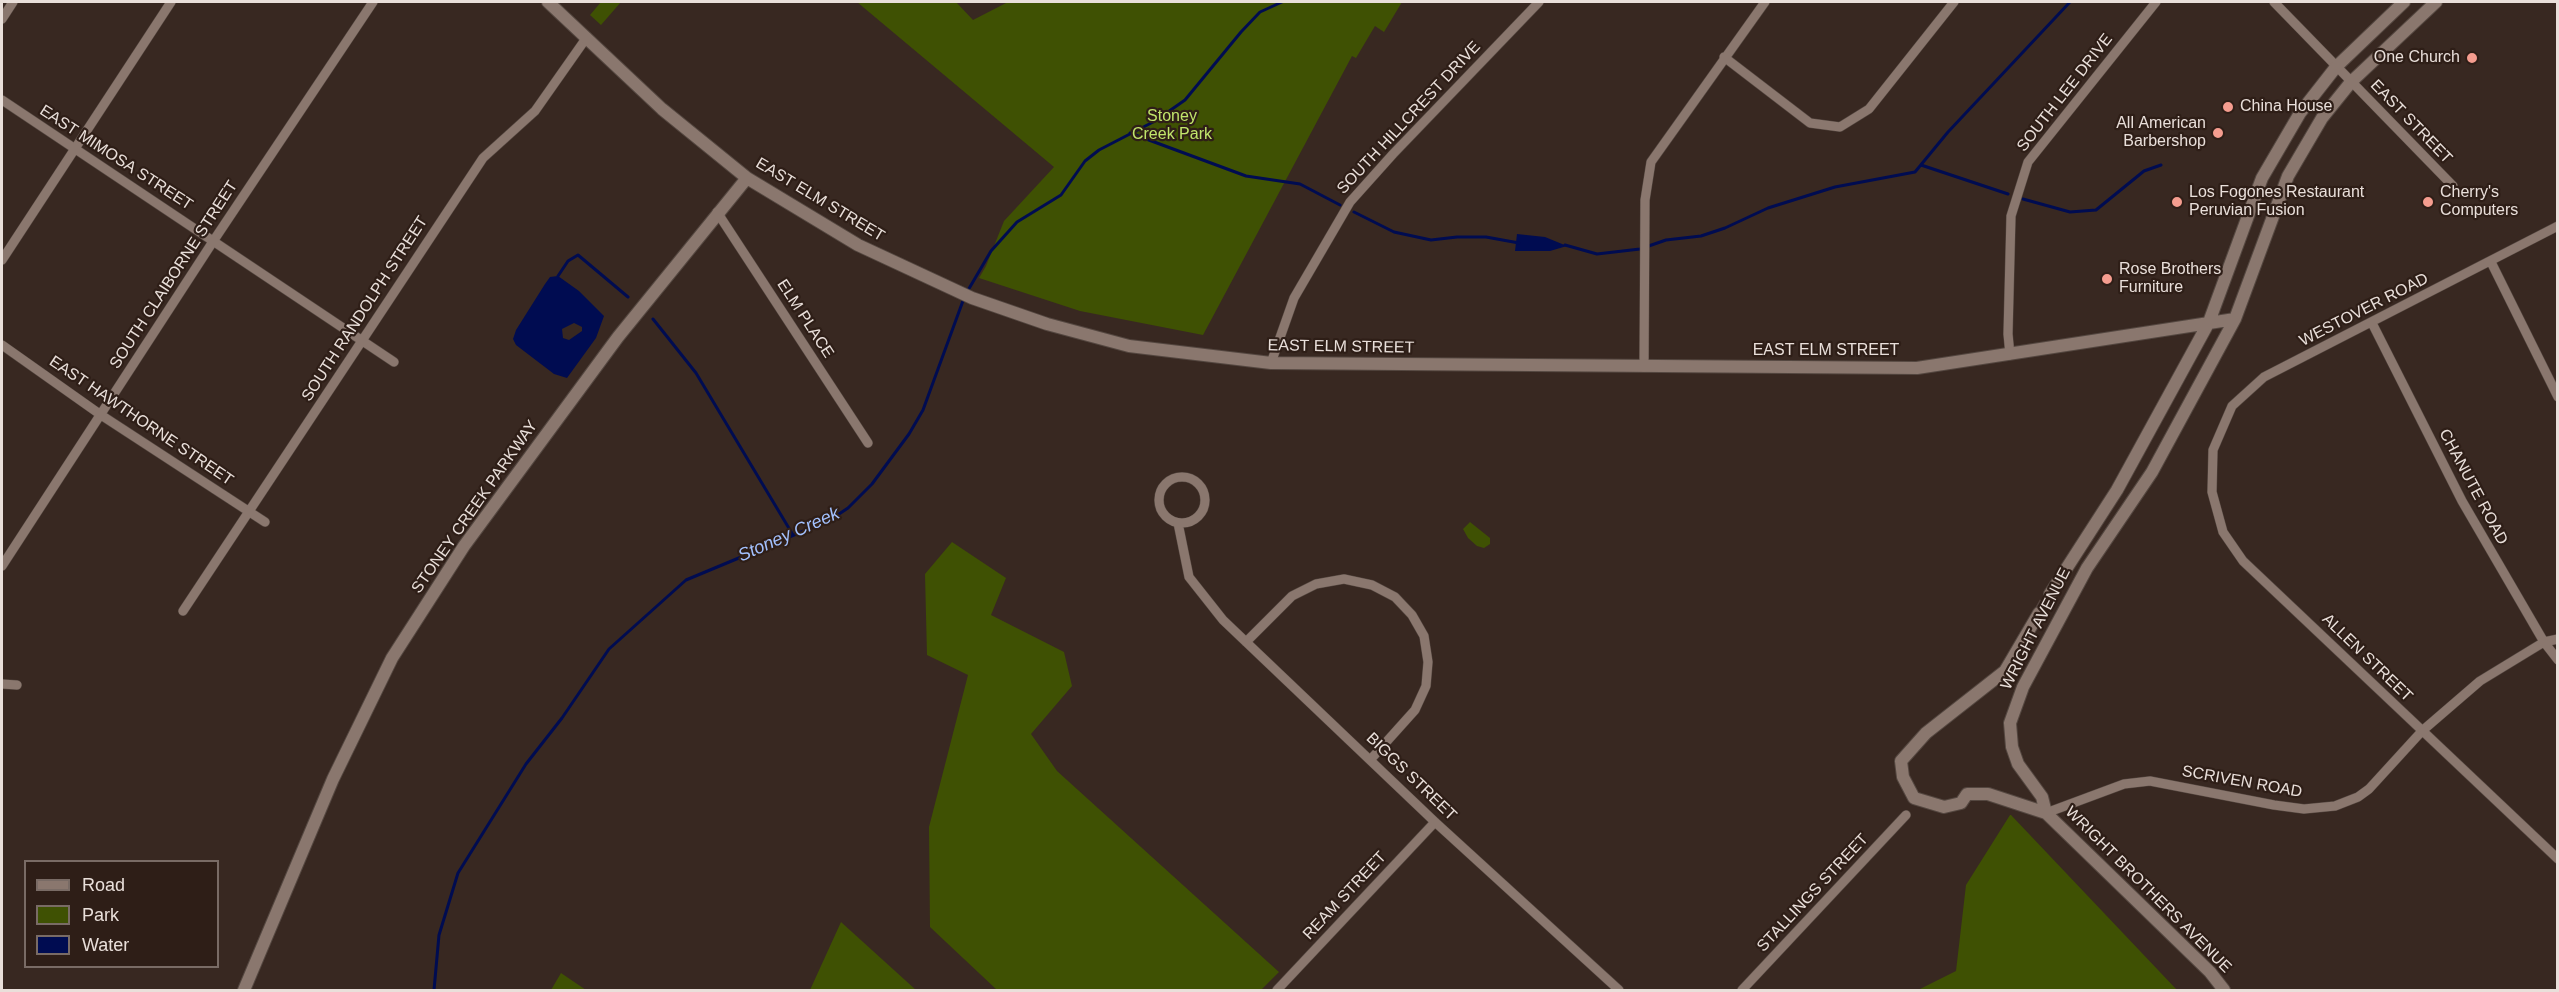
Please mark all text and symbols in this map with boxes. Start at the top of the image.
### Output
street label: SOUTH LEE DRIVE [2013,30,2117,156]
street label: SOUTH HILLCREST DRIVE [1333,38,1485,198]
place label: One Church [2374,48,2460,68]
marker: One Church [2465,51,2479,65]
street label: EAST STREET [2366,76,2456,168]
place label: China House [2240,97,2332,117]
marker: China House [2221,100,2235,114]
street label: EAST MIMOSA STREET [36,101,196,215]
park label: Stoney Creek Park [1132,107,1212,145]
place label: All American Barbershop [2116,114,2206,152]
marker: All American Barbershop [2211,126,2225,140]
street label: EAST ELM STREET [752,154,888,246]
street label: SOUTH CLAIBORNE STREET [106,177,242,373]
place label: Los Fogones Restaurant Peruvian Fusion [2189,183,2364,221]
place label: Cherry's Computers [2440,183,2518,221]
marker: Los Fogones Restaurant Peruvian Fusion [2170,195,2184,209]
marker: Cherry's Computers [2421,195,2435,209]
street label: SOUTH RANDOLPH STREET [298,213,432,405]
place label: Rose Brothers Furniture [2119,260,2221,298]
street label: WESTOVER ROAD [2296,269,2432,351]
marker: Rose Brothers Furniture [2100,272,2114,286]
street label: ELM PLACE [772,276,838,362]
street label: EAST ELM STREET [1267,336,1415,358]
street label: EAST ELM STREET [1753,341,1899,361]
street label: EAST HAWTHORNE STREET [45,352,237,490]
street label: STONEY CREEK PARKWAY [408,417,542,597]
street label: CHANUTE ROAD [2434,426,2512,548]
water label: Stoney Creek [735,503,843,567]
street label: WRIGHT AVENUE [1997,565,2075,693]
street label: ALLEN STREET [2318,610,2416,706]
street label: BIGGS STREET [1362,729,1460,825]
street label: SCRIVEN ROAD [2180,762,2304,802]
street label: WRIGHT BROTHERS AVENUE [2061,803,2235,977]
street label: STALLINGS STREET [1753,830,1873,956]
street label: REAM STREET [1299,848,1391,944]
legend [24,860,219,968]
text: Road [82,875,125,895]
text: Park [82,905,119,925]
text: Water [82,935,129,955]

